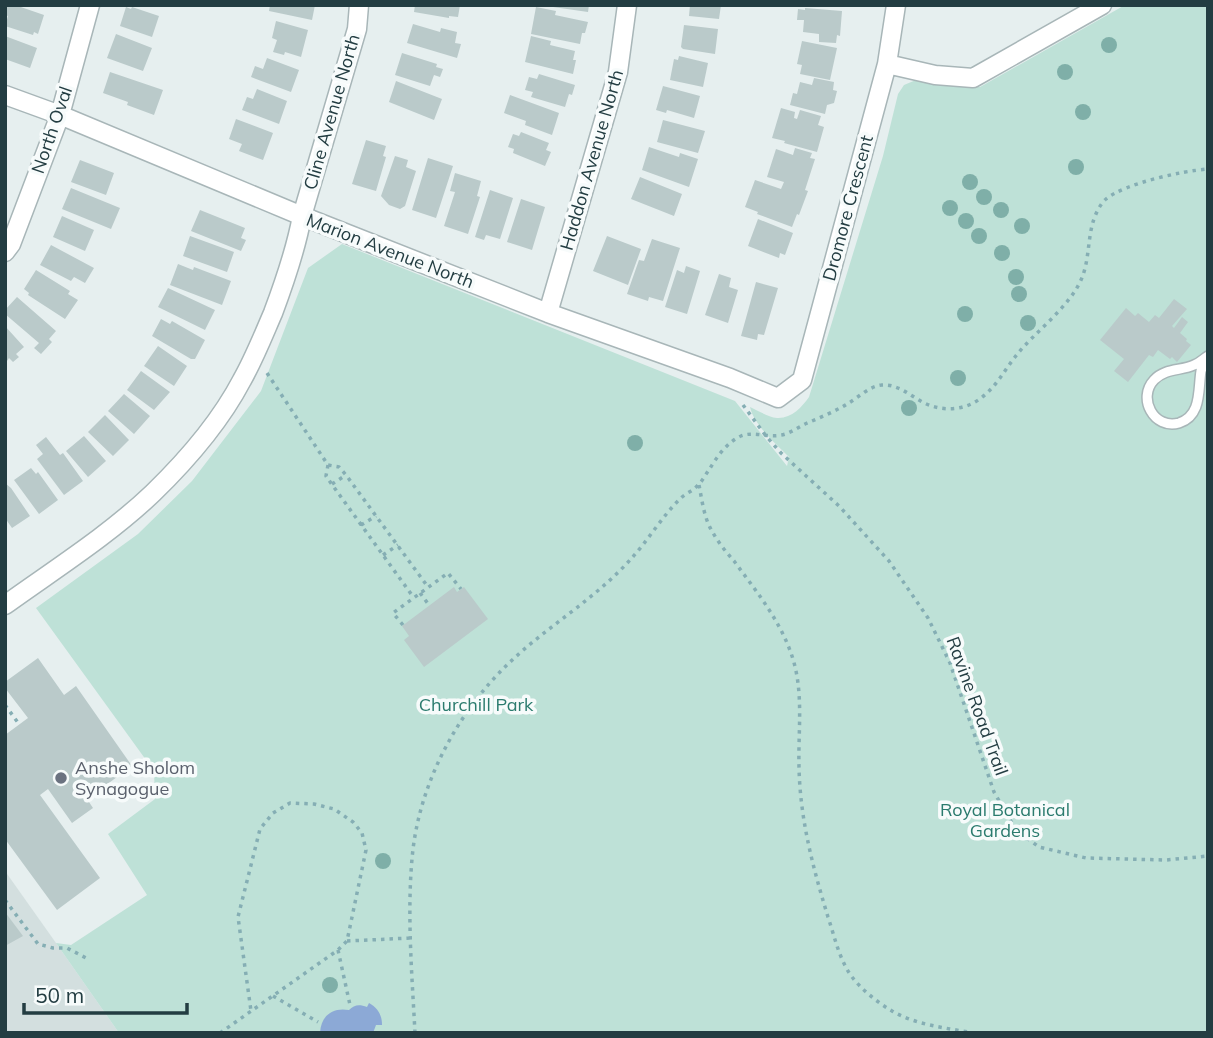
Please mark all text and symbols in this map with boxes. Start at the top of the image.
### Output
street label: Cline Avenue North [298,31,365,192]
street label: Haddon Avenue North [555,67,628,253]
street label: North Oval [26,83,77,176]
street label: Dromore Crescent [817,132,878,283]
street label: Marion Avenue North [303,208,477,293]
street label: Ravine Road Trail [942,633,1013,778]
park label: Churchill Park [419,693,534,716]
place label: Anshe Sholom Synagogue [75,756,195,800]
marker: Anshe Sholom Synagogue [53,770,69,786]
park label: Royal Botanical Gardens [940,798,1070,842]
scale bar [24,972,187,1016]
text: 50 m [35,982,84,1008]

